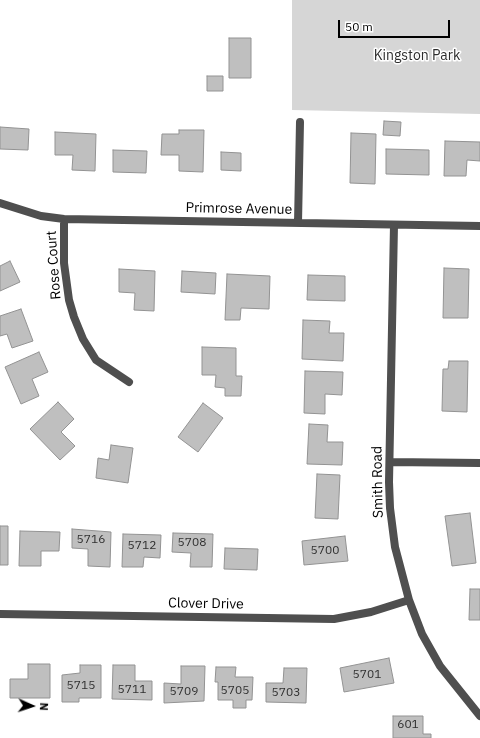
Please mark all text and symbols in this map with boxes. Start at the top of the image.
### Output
scale bar [340,12,452,38]
text: 50 m [345,19,373,34]
park label: Kingston Park [374,48,460,64]
street label: Primrose Avenue [186,200,292,218]
street label: Rose Court [43,230,65,300]
street label: Smith Road [369,446,387,518]
house number: 5716 [77,533,105,547]
house number: 5708 [178,536,206,550]
house number: 5712 [128,539,156,553]
house number: 5700 [311,544,339,558]
street label: Clover Drive [168,595,244,613]
house number: 5701 [353,668,381,682]
house number: 5715 [67,679,95,693]
house number: 5711 [118,683,146,697]
house number: 5705 [221,684,249,698]
house number: 5709 [170,685,198,699]
north arrow [12,686,52,726]
house number: 5703 [272,686,300,700]
text: N [37,702,51,711]
house number: 601 [397,718,419,732]

